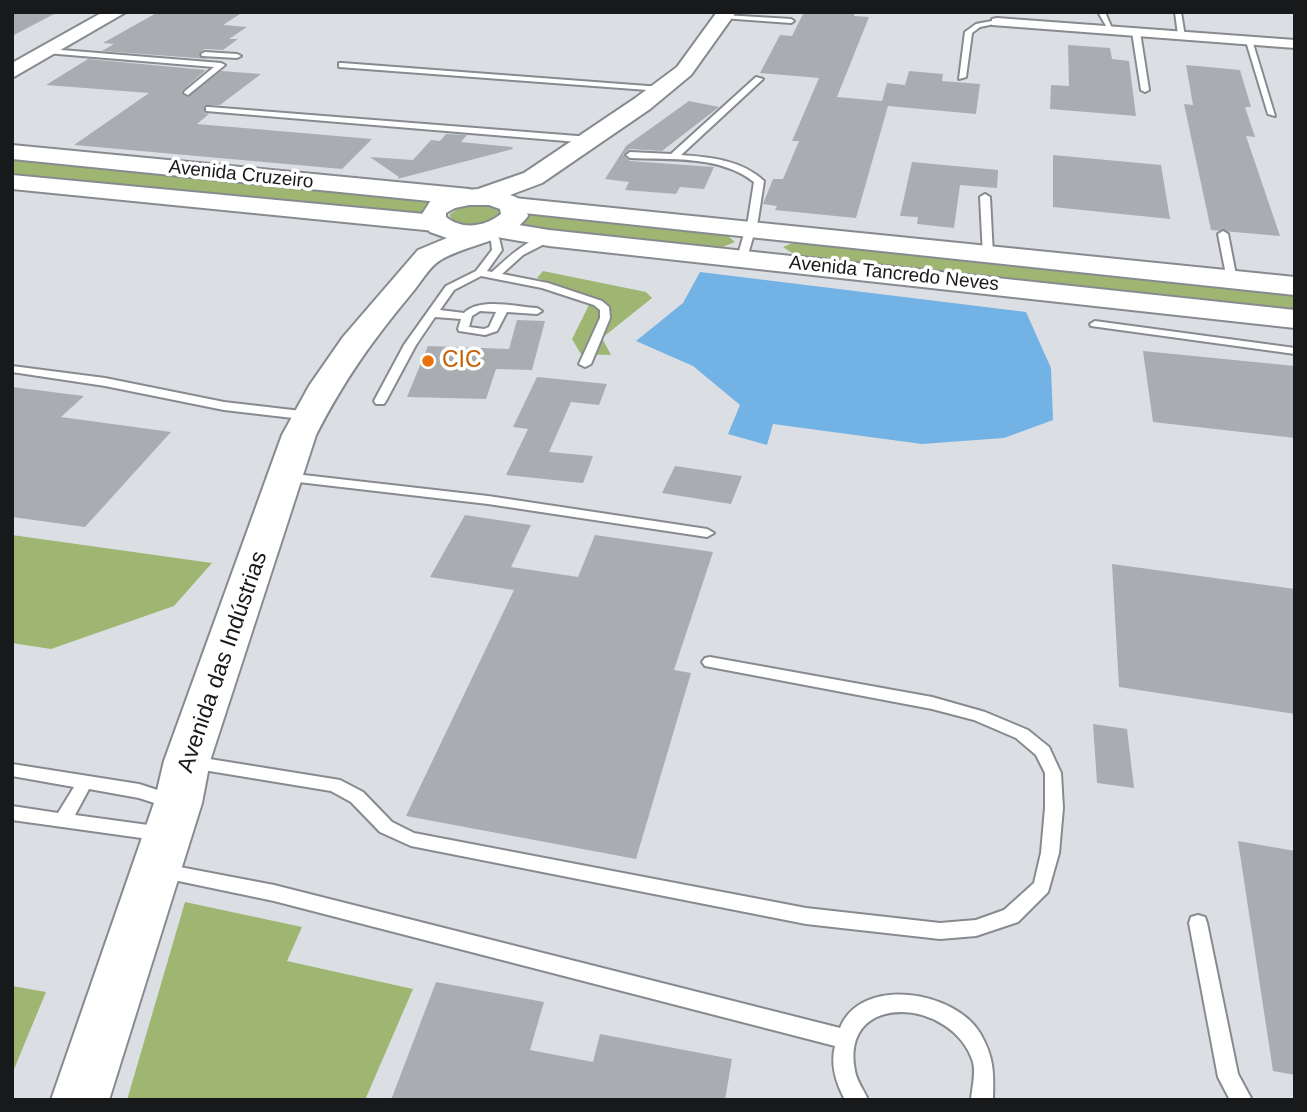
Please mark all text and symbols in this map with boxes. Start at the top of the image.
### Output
street label: Avenida Cruzeiro [168,156,314,194]
street label: Avenida Tancredo Neves [788,252,1000,296]
place label: CIC [442,347,482,375]
marker: CIC [420,353,436,369]
street label: Avenida das Indústrias [172,548,274,776]

